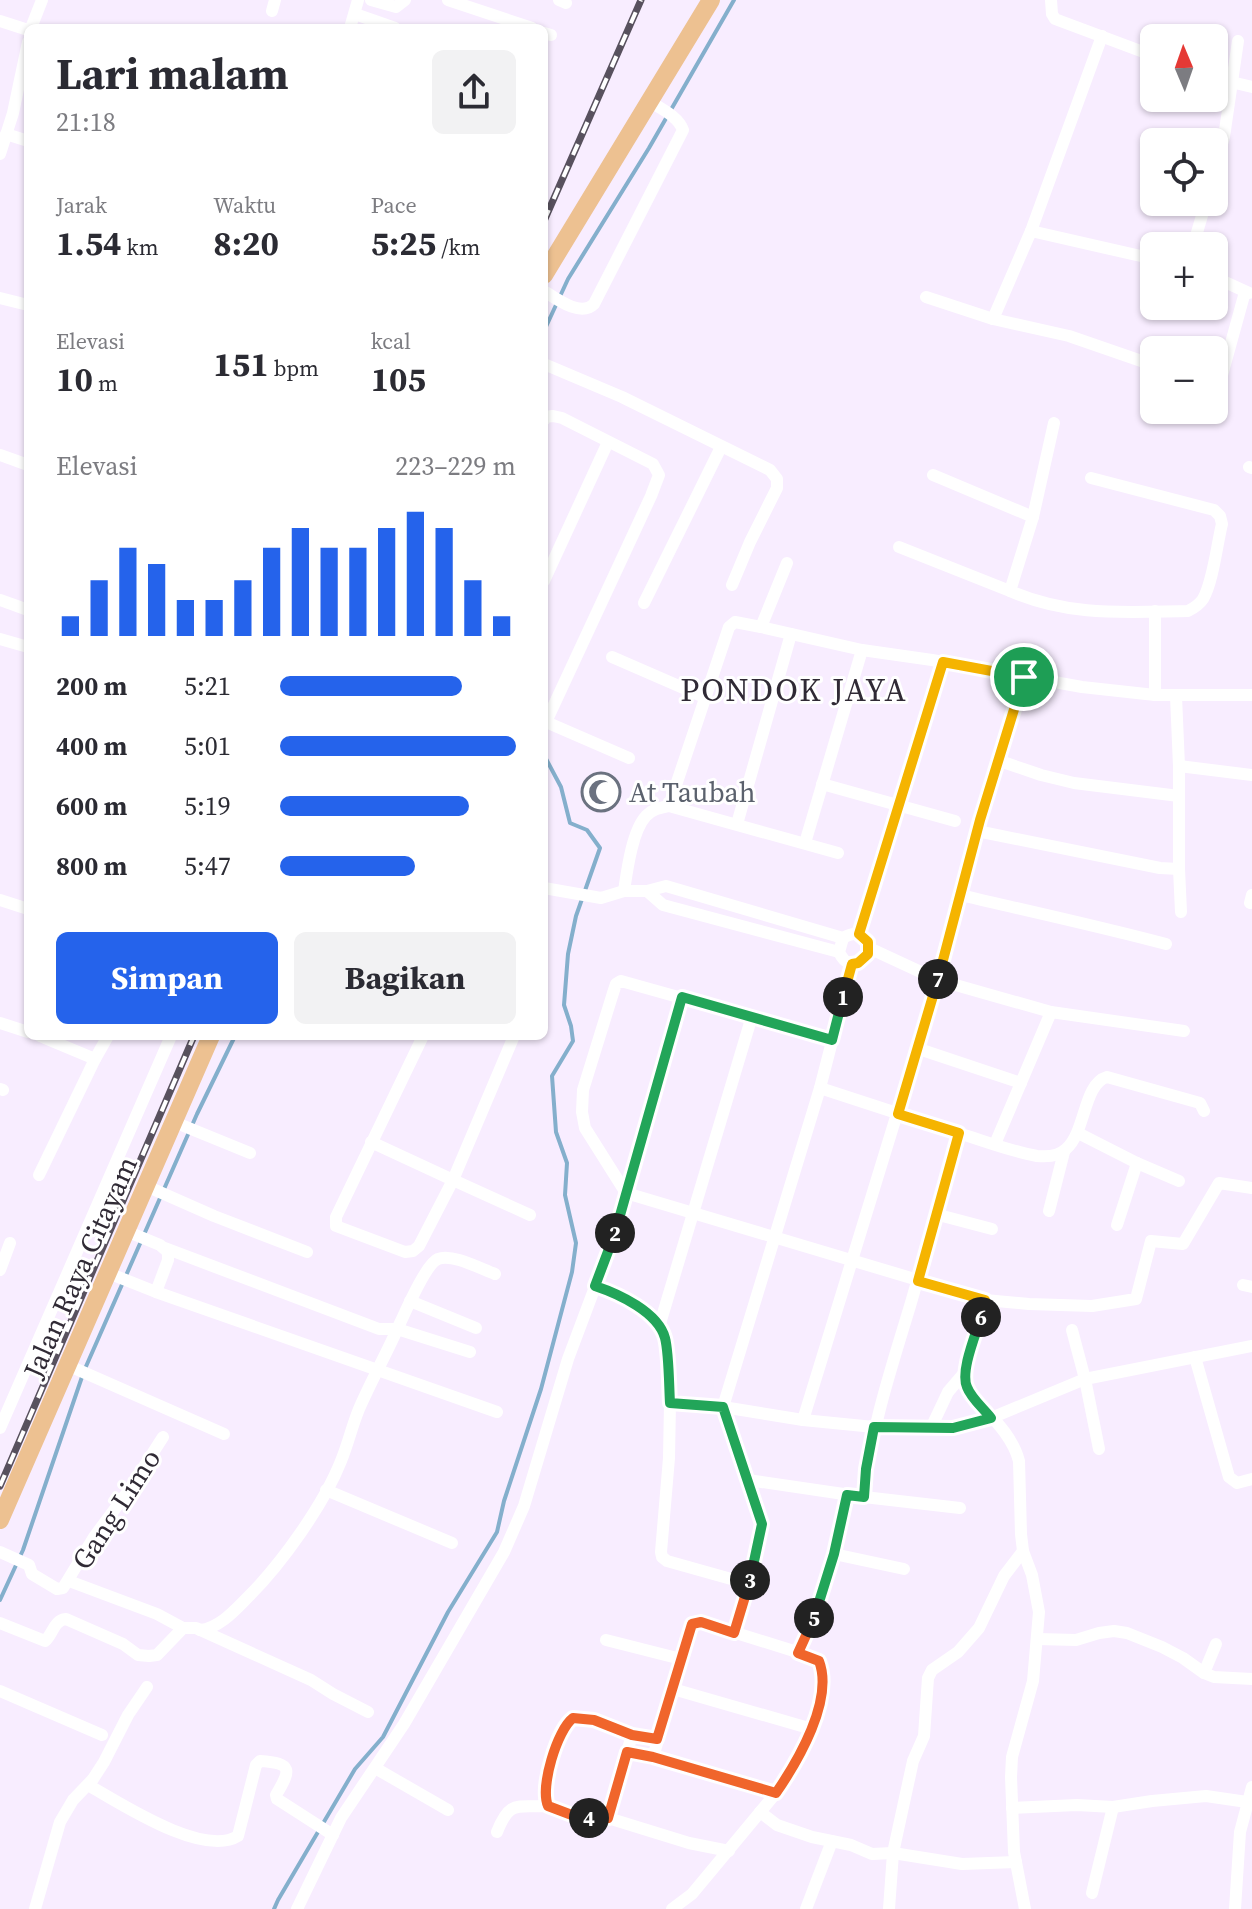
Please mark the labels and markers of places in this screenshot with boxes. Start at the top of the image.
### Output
pin [990,643,1058,711]
mosque icon: At Taubah [580,771,622,813]
place label: At Taubah [629,773,756,811]
pin: 7 [918,959,958,999]
pin: 1 [823,977,863,1017]
pin: 2 [595,1213,635,1253]
pin: 6 [961,1297,1001,1337]
pin: 3 [730,1560,770,1600]
pin: 5 [794,1598,834,1638]
pin: 4 [569,1798,609,1838]

